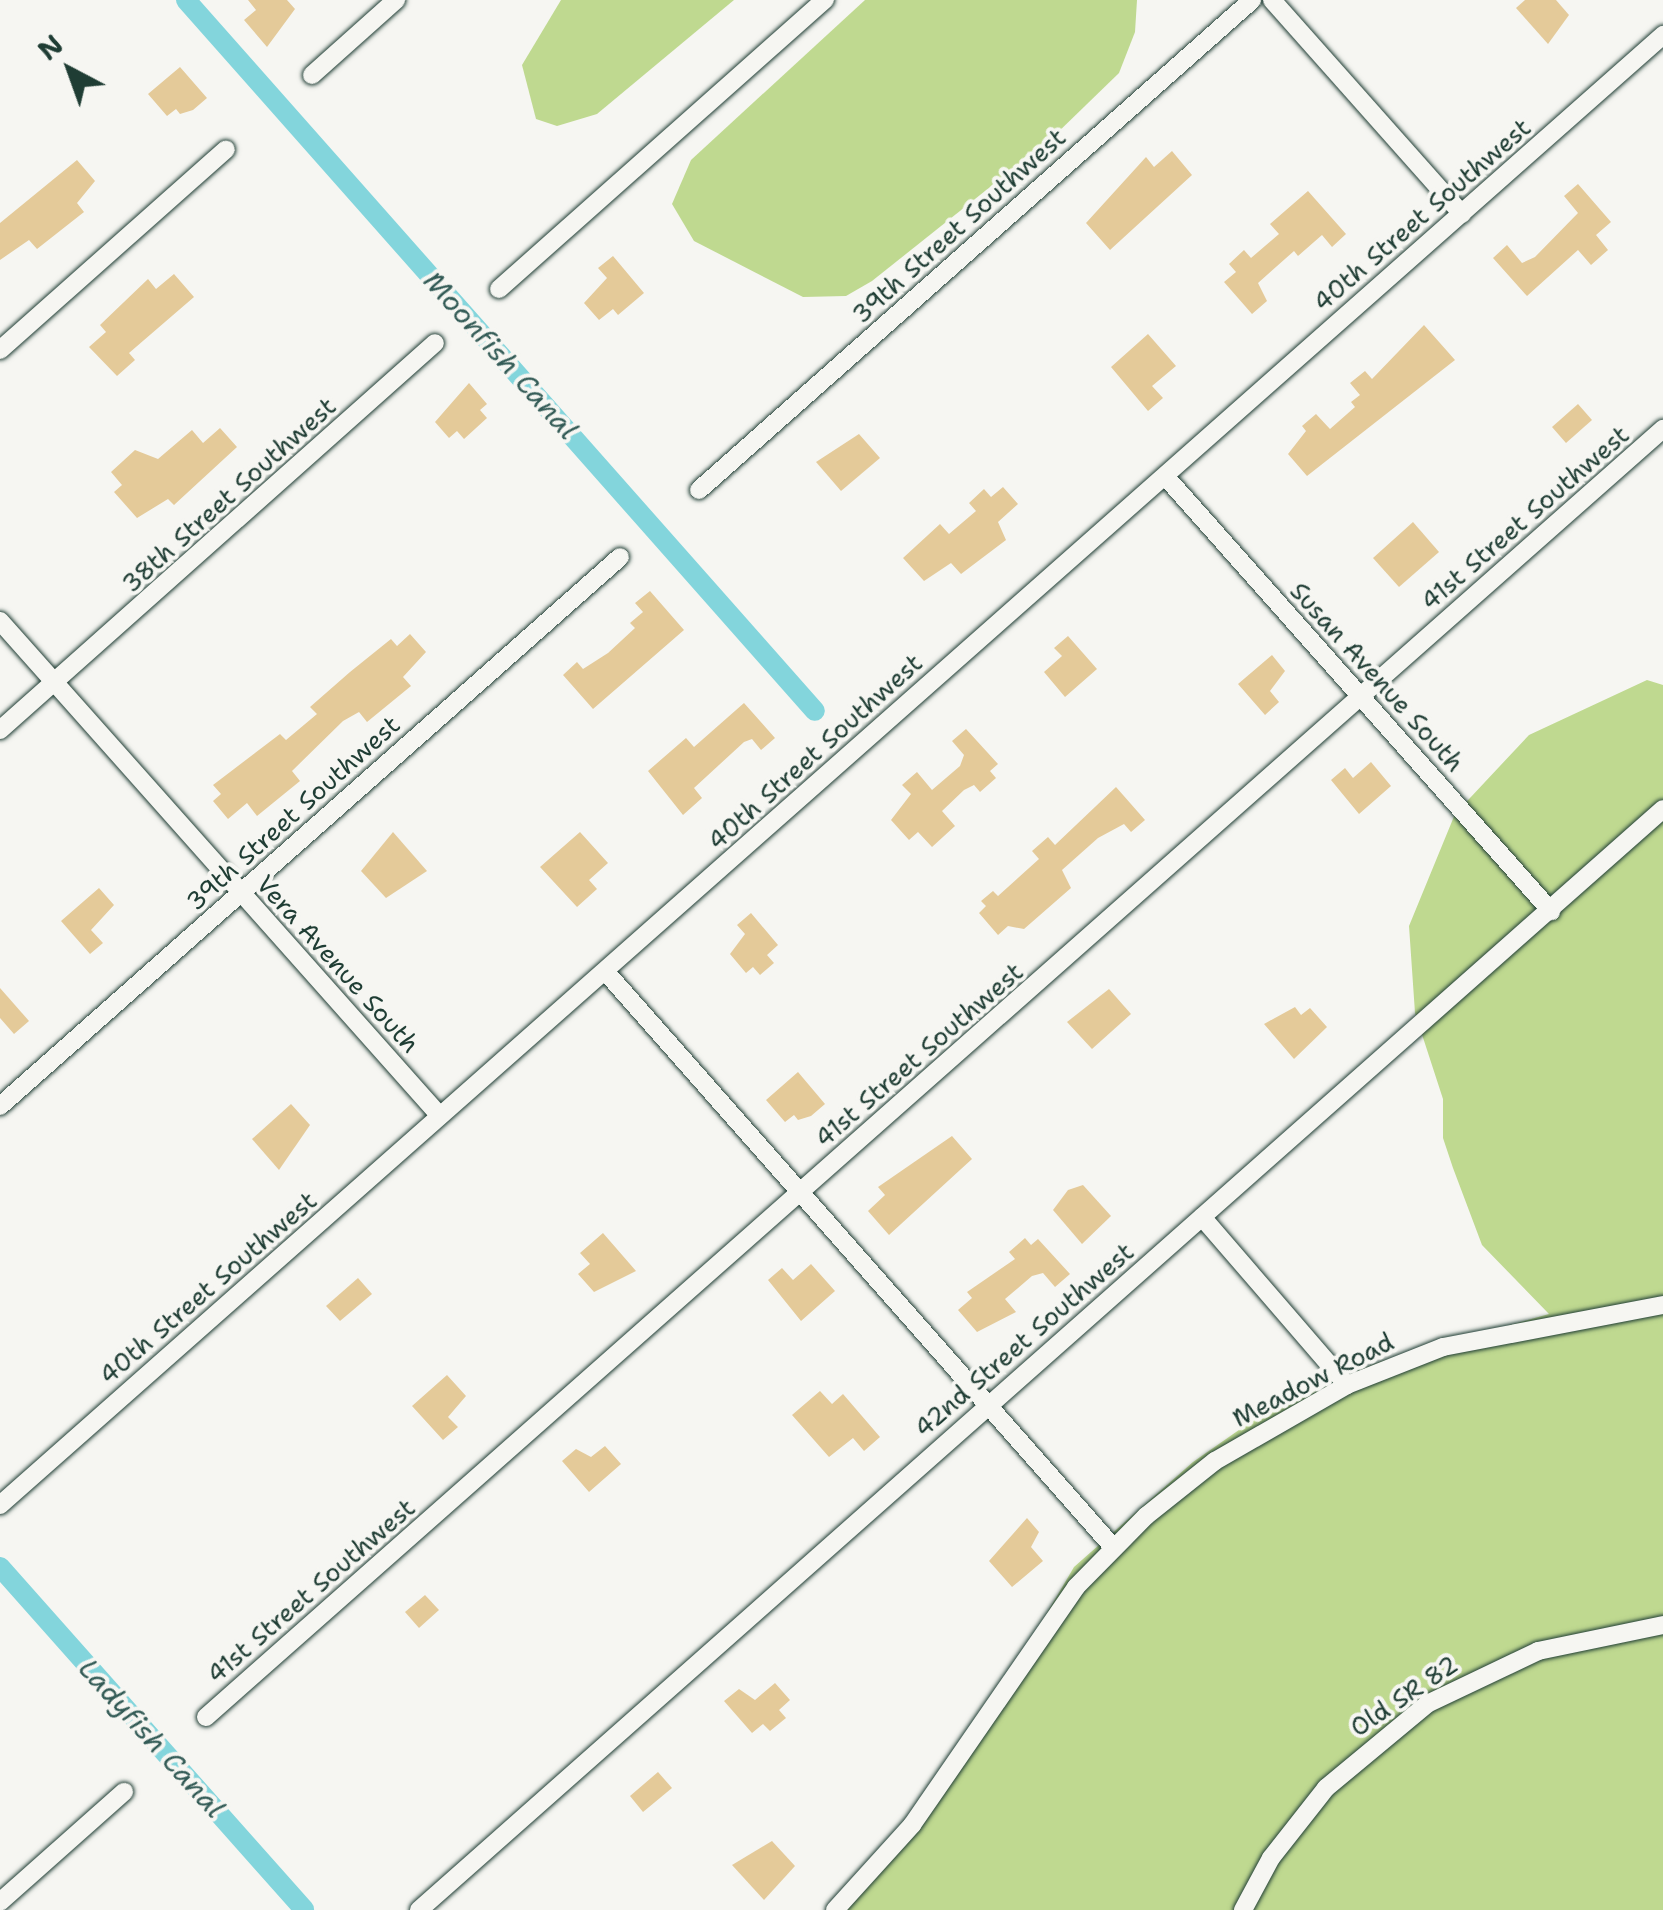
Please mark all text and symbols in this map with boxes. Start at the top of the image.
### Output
north arrow [20,20,120,120]
text: N [29,26,71,69]
street label: 40th Street Southwest [1307,112,1537,318]
street label: 39th Street Southwest [846,122,1072,330]
water label: Moonfish Canal [417,264,585,446]
street label: 38th Street Southwest [116,391,342,599]
street label: 41st Street Southwest [1415,420,1635,616]
street label: Susan Avenue South [1284,576,1470,778]
street label: 40th Street Southwest [702,648,928,856]
street label: 39th Street Southwest [180,709,406,917]
street label: Vera Avenue South [250,869,426,1059]
street label: 41st Street Southwest [809,957,1029,1153]
street label: 40th Street Southwest [93,1185,323,1391]
street label: 42nd Street Southwest [908,1237,1140,1443]
street label: Meadow Road [1228,1327,1398,1433]
street label: 41st Street Southwest [201,1493,421,1689]
street label: Old SR 82 [1345,1649,1463,1743]
water label: Ladyfish Canal [72,1652,232,1824]

